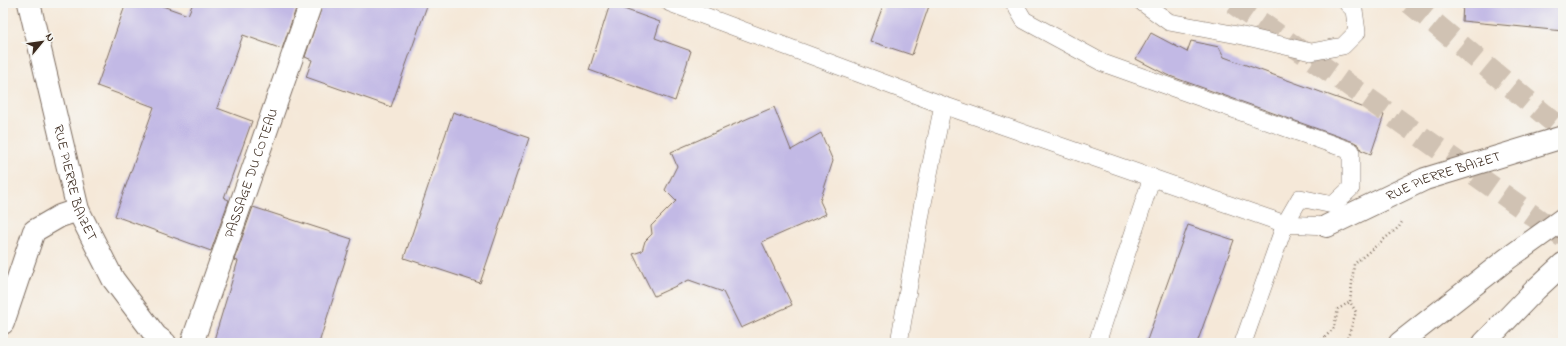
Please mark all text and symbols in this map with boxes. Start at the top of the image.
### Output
north arrow [22,22,62,62]
text: N [41,31,59,45]
street label: PASSAGE DU COTEAU [219,105,284,241]
street label: RUE PIERRE BAIZET [48,123,103,245]
street label: RUE PIERRE BAIZET [1382,146,1503,207]

